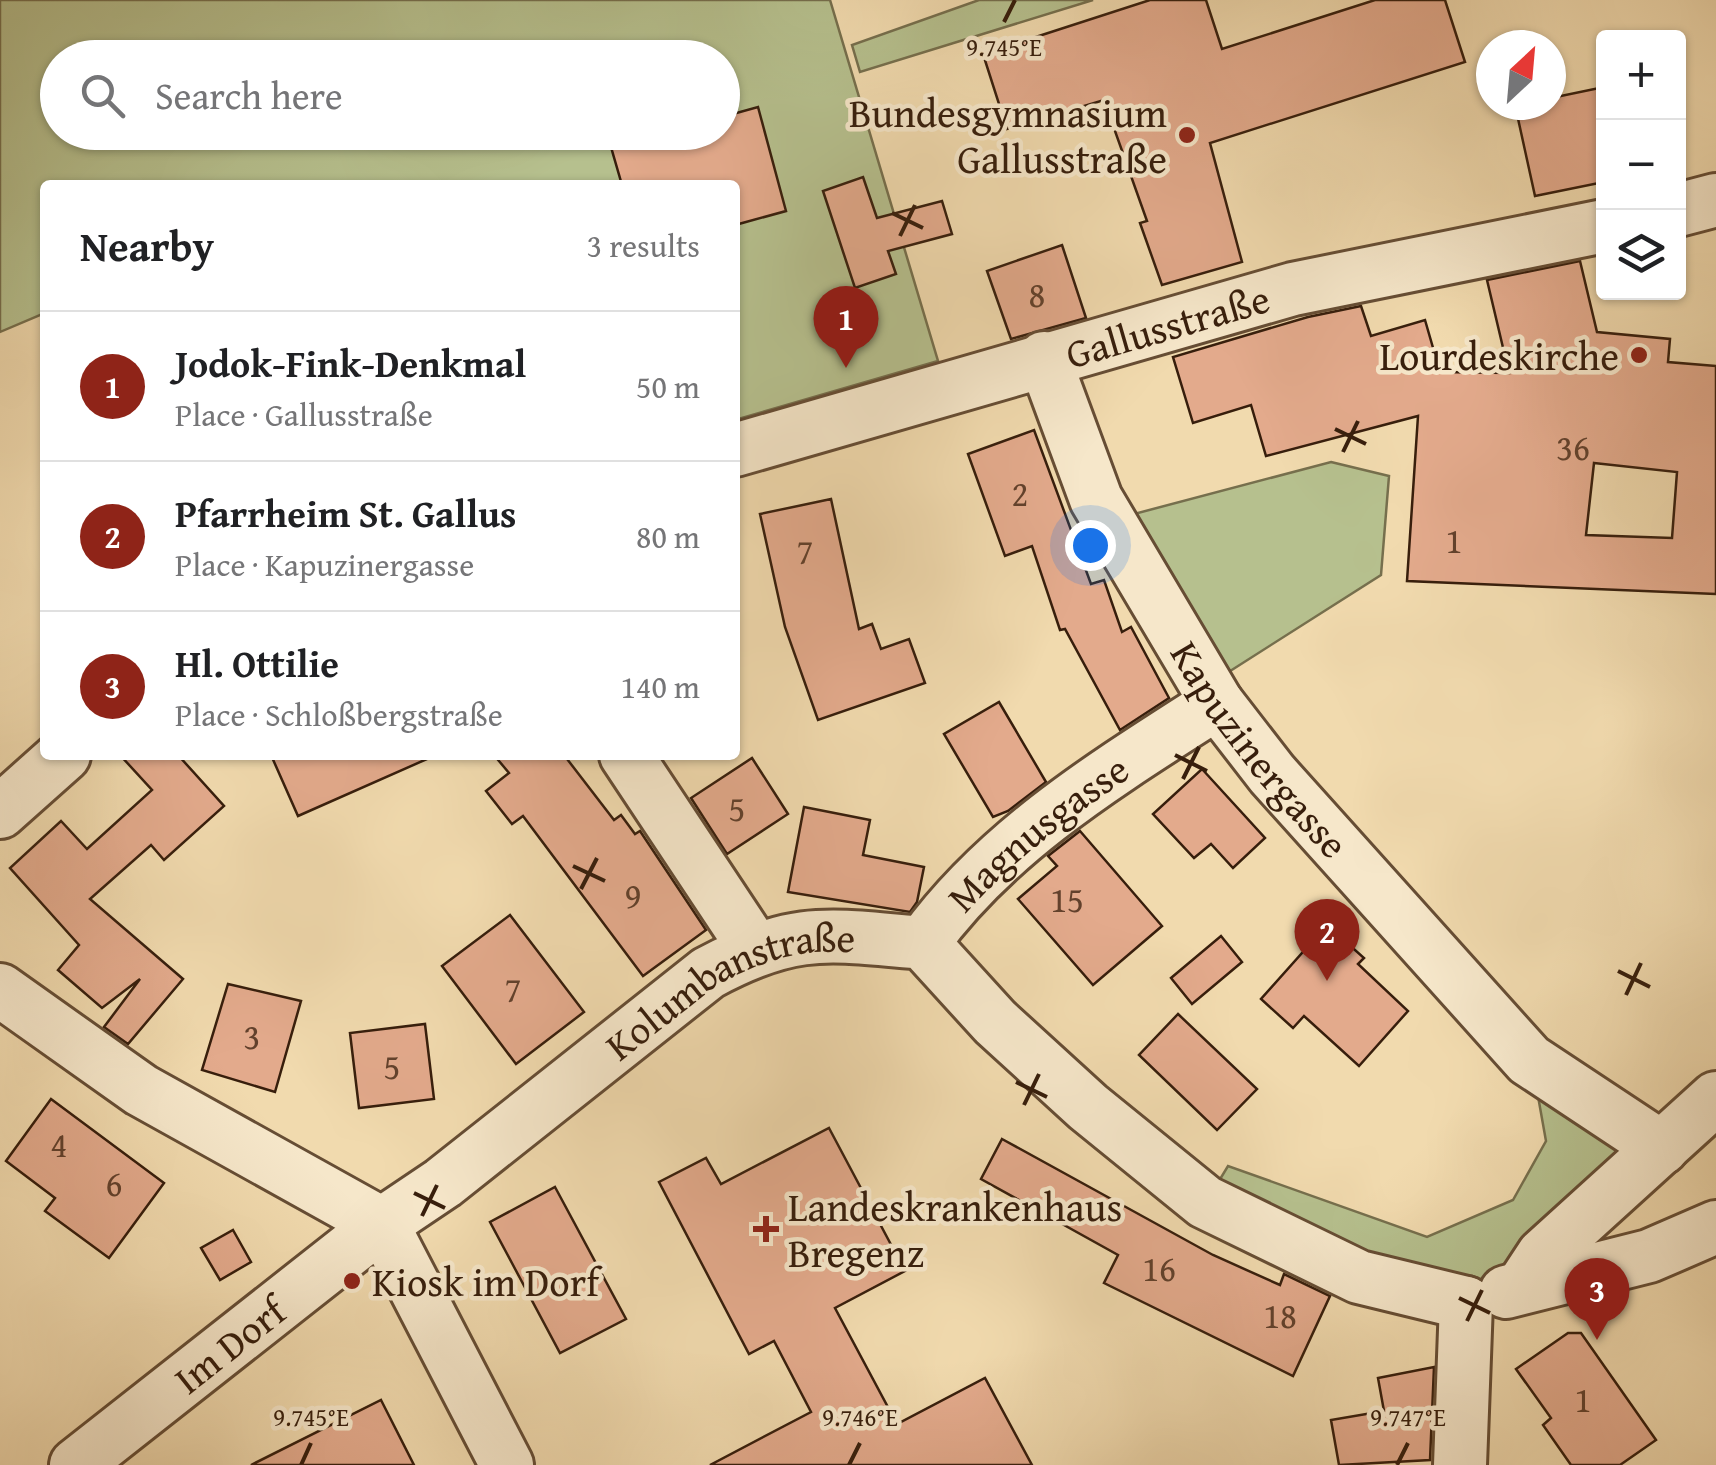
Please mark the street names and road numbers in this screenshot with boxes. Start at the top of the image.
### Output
street label: Gallusstraße [1058,268,1276,383]
street label: Kapuzinergasse [1157,629,1363,871]
street label: Magnusgasse [932,739,1140,924]
street label: Kolumbanstraße [592,907,856,1074]
street label: Im Dorf [161,1279,301,1407]

